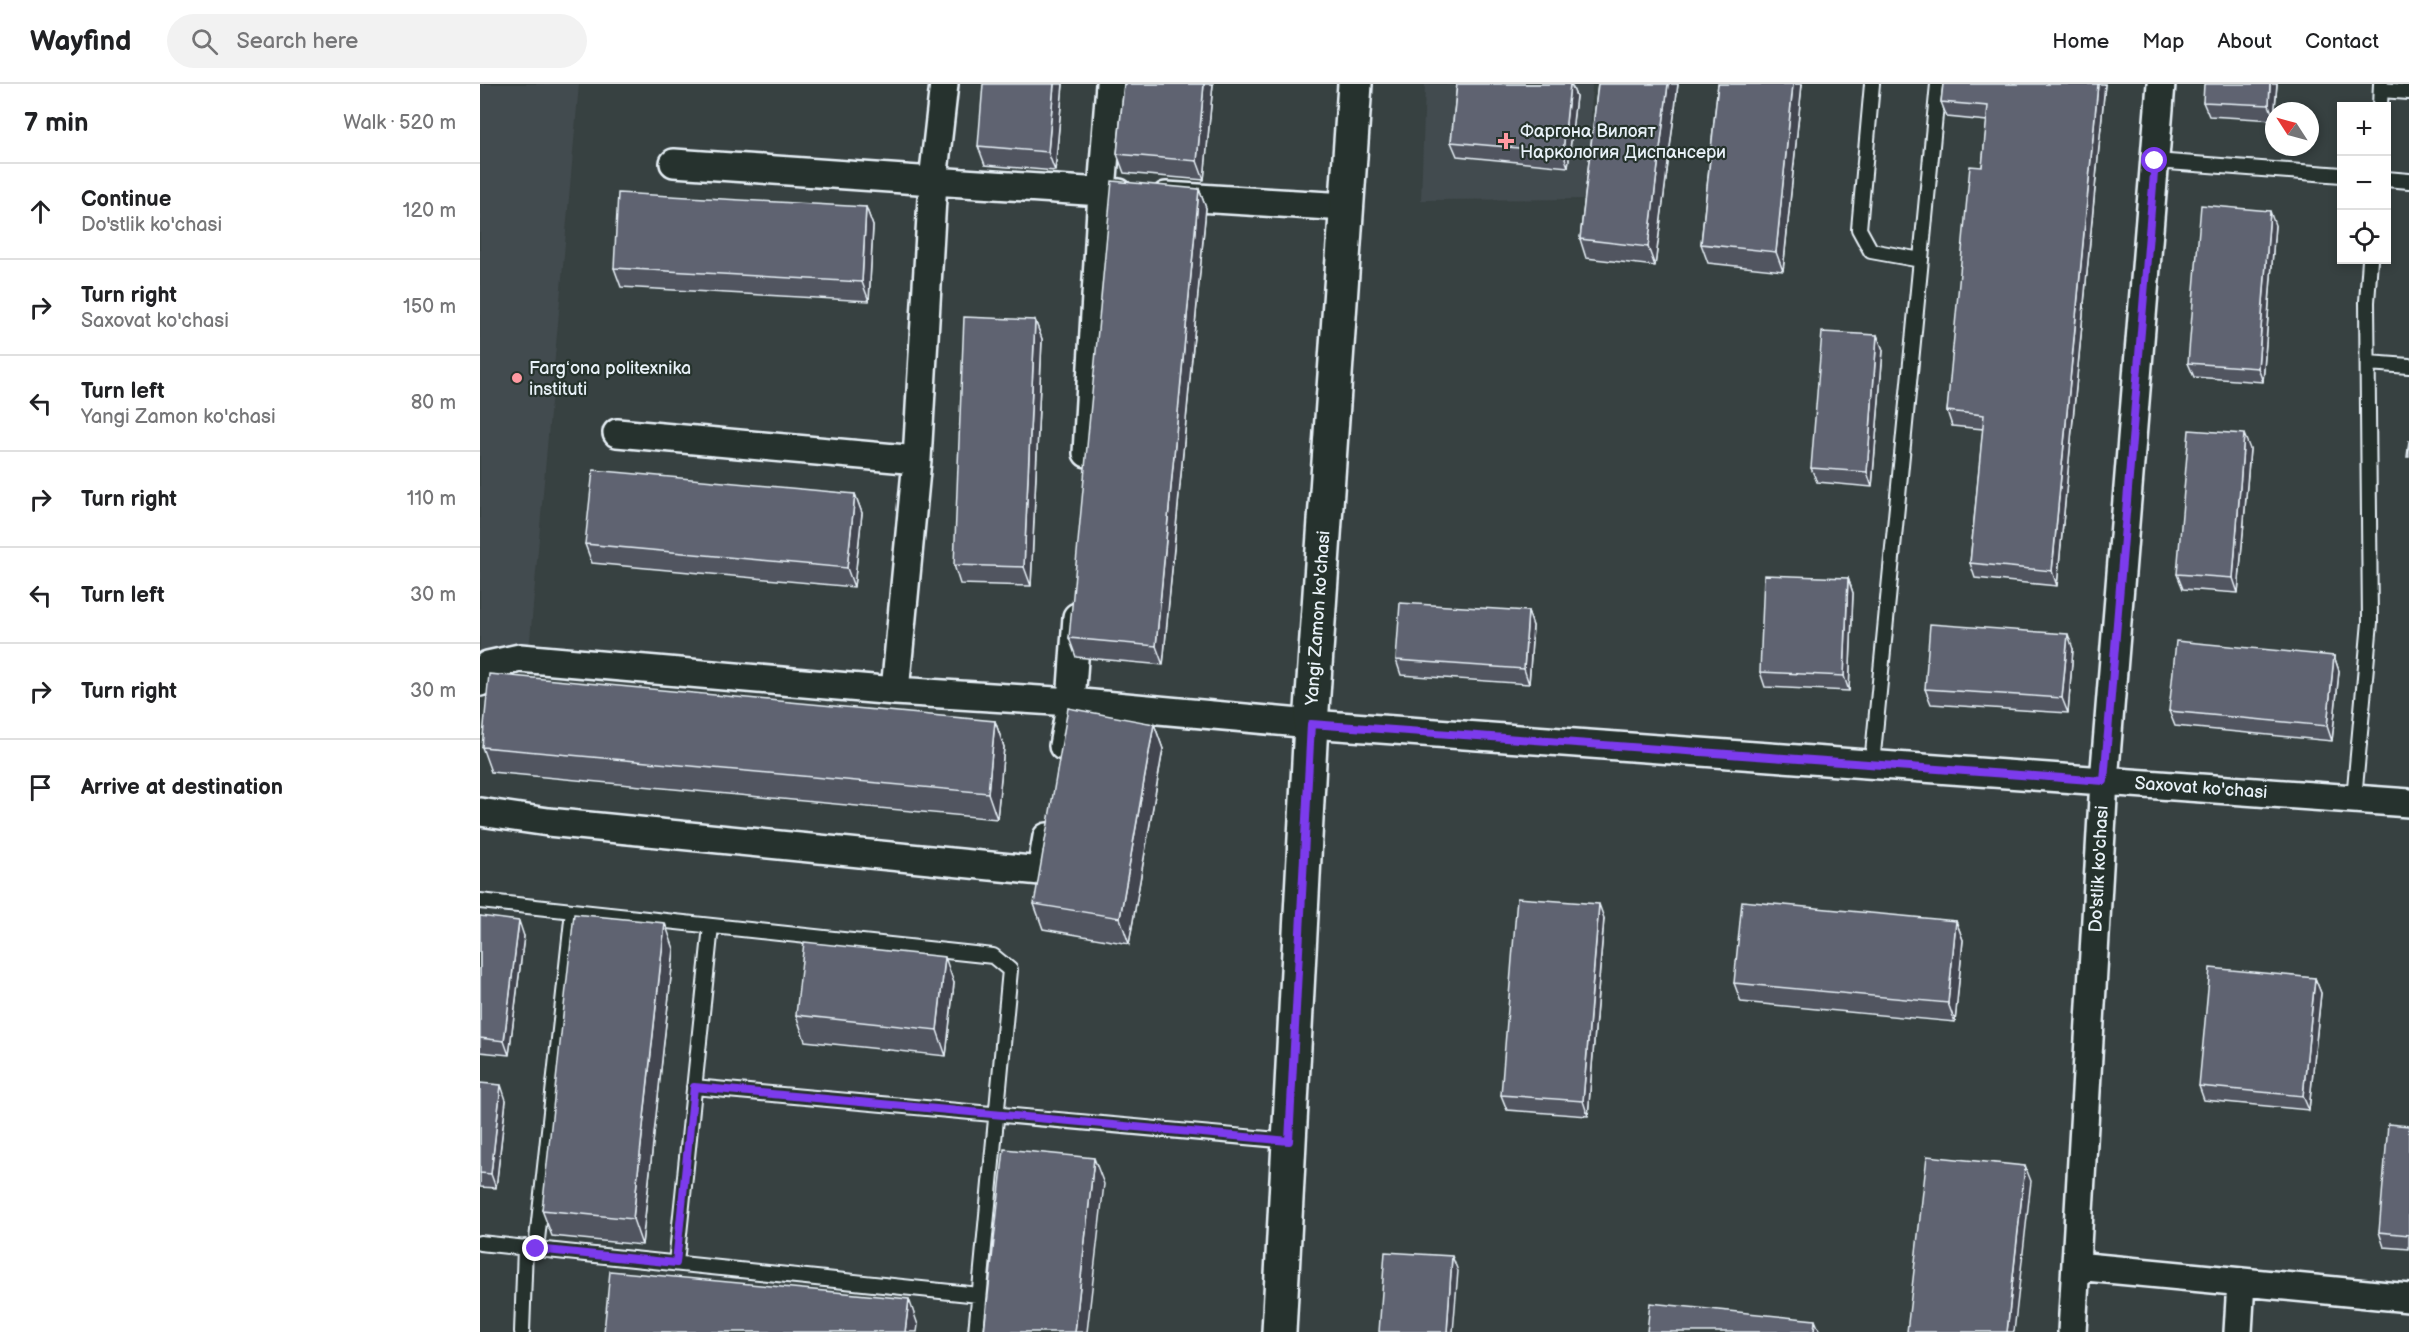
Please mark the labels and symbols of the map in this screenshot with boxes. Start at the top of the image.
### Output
north arrow [2265,102,2319,156]
place label: Фаргона Вилоят Наркология Диспансери [1520,121,1726,163]
marker: Фаргона Вилоят Наркология Диспансери [1497,132,1515,150]
route start [2141,147,2167,173]
place label: Fargʻona politexnika instituti [529,358,691,400]
marker: Fargʻona politexnika instituti [510,371,524,385]
street label: Yangi Zamon ko'chasi [1301,530,1335,707]
street label: Saxovat ko'chasi [2134,773,2268,803]
street label: Do'stlik ko'chasi [2085,805,2113,933]
route end [522,1235,548,1261]

